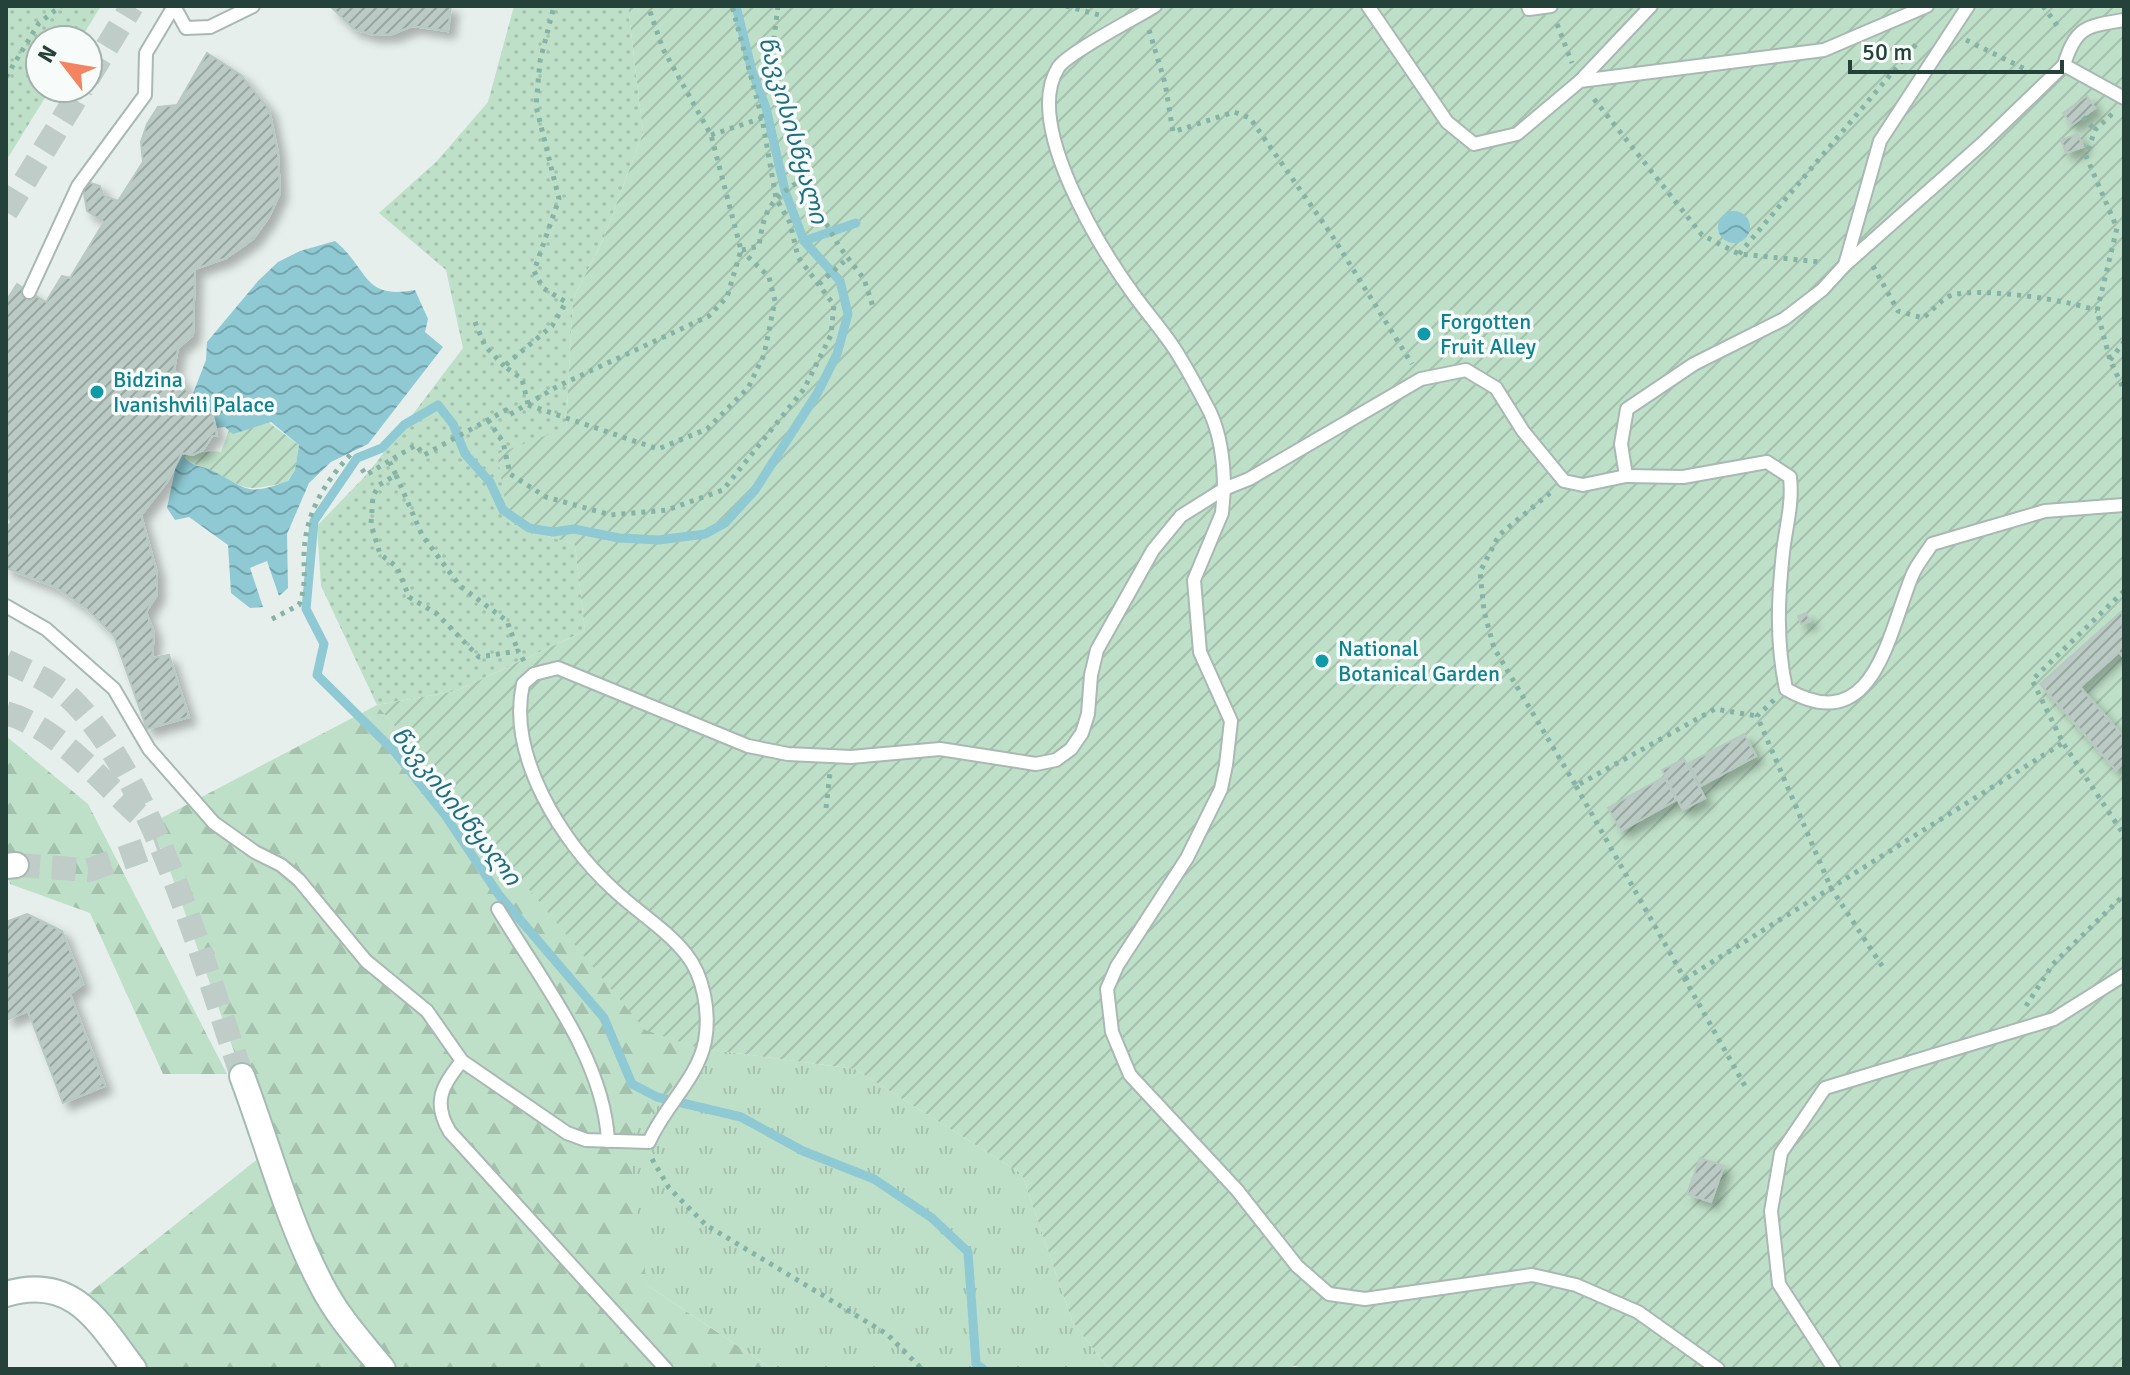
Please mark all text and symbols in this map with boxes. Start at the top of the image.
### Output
north arrow [24,24,104,104]
scale bar [1850,24,2062,74]
water label: წავკისისწყალი [752,33,834,228]
text: 50 m [1862,37,1912,67]
text: N [32,40,63,67]
place label: Forgotten Fruit Alley [1440,308,1537,360]
marker: Forgotten Fruit Alley [1415,325,1433,343]
place label: Bidzina Ivanishvili Palace [113,366,275,418]
marker: Bidzina Ivanishvili Palace [88,383,106,401]
place label: National Botanical Garden [1338,635,1500,687]
marker: National Botanical Garden [1313,652,1331,670]
water label: წავკისისწყალი [385,721,528,892]

